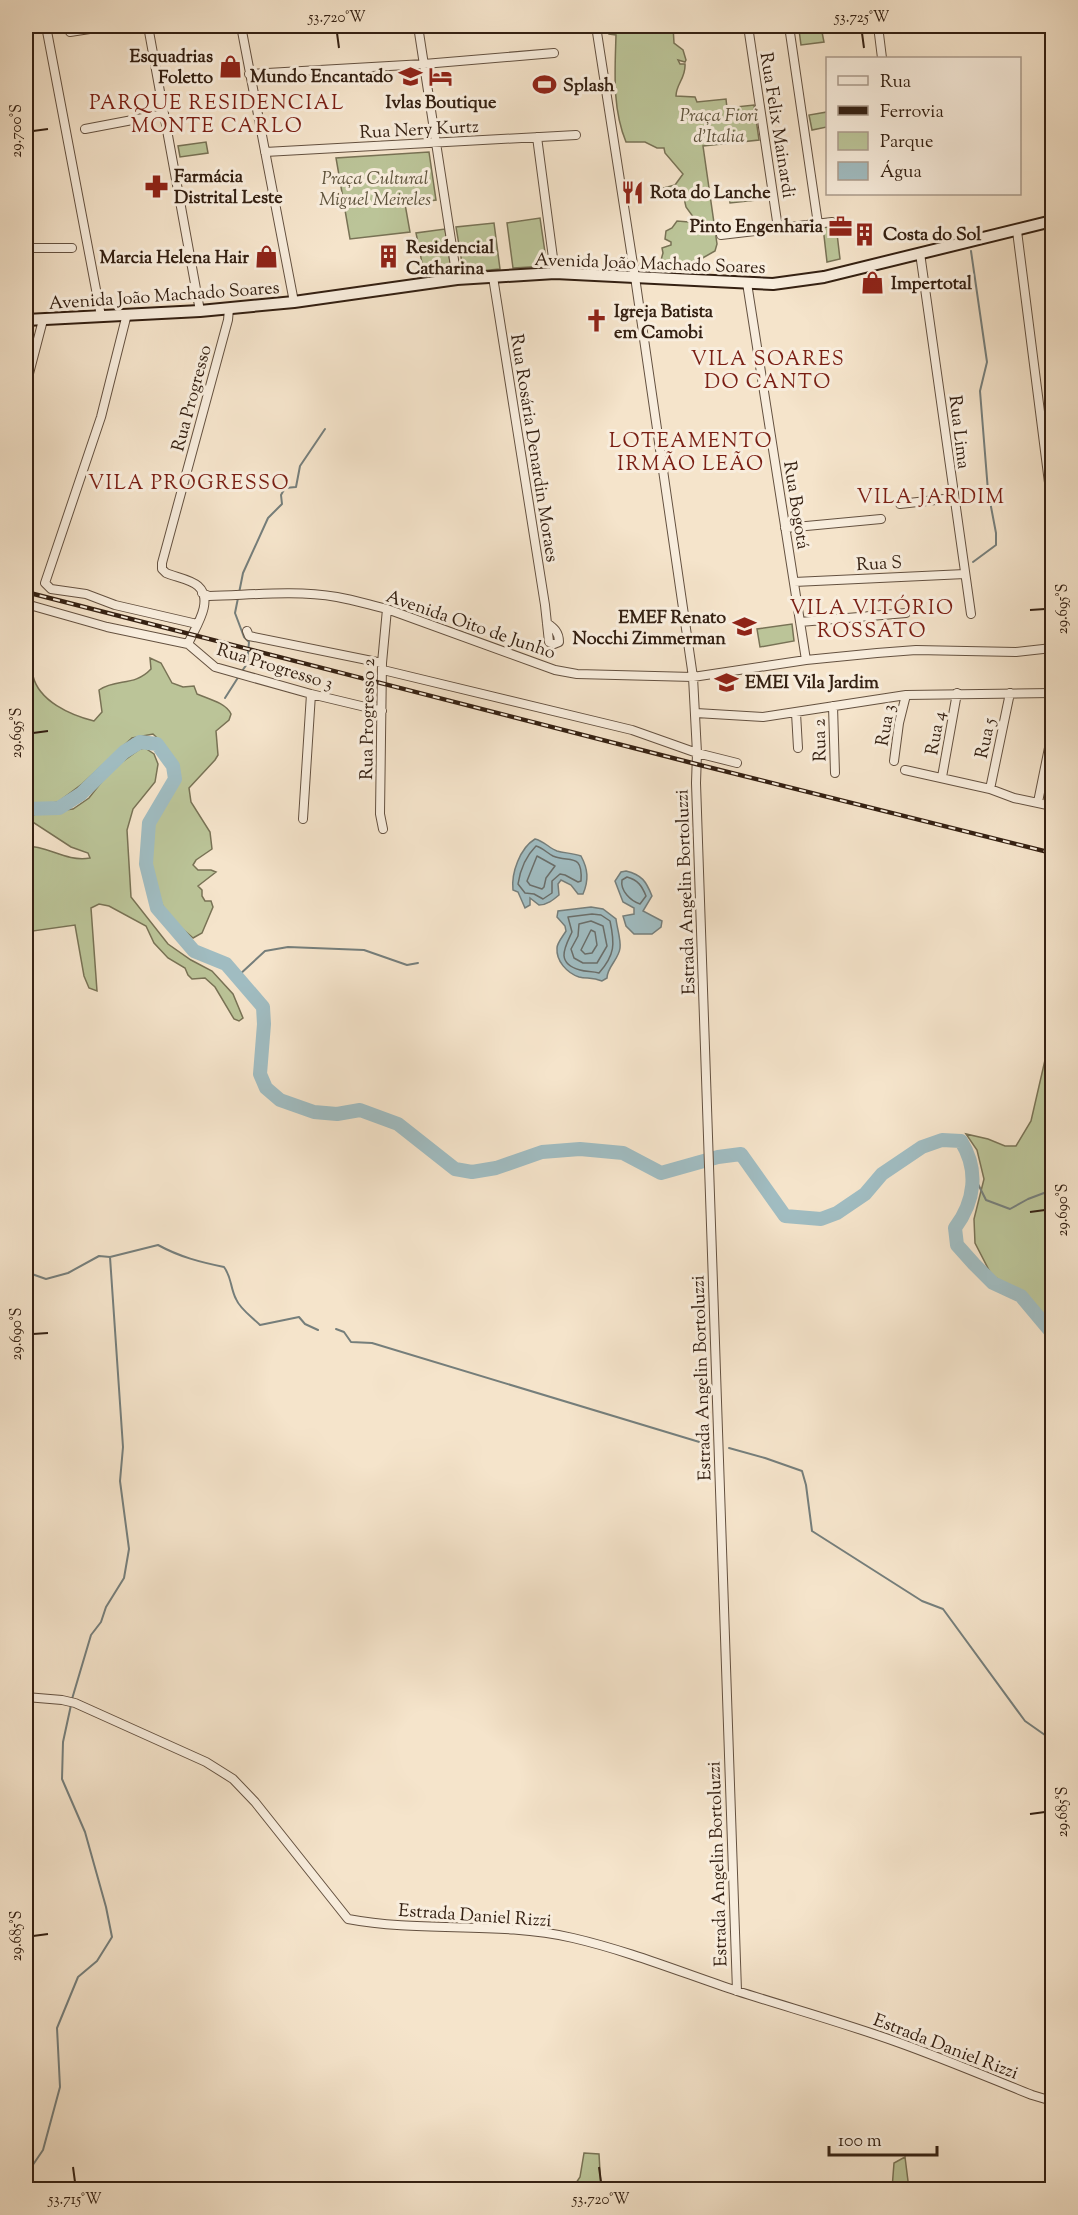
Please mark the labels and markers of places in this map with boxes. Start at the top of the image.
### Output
place label: Esquadrias Foletto [130,45,213,92]
shop icon: Esquadrias Foletto [218,53,244,79]
school or university icon: Mundo Encantado [398,63,424,89]
hotel icon: Ivlas Boutique [428,63,454,89]
place label: Mundo Encantado [250,65,393,91]
sports icon: Splash [532,72,558,98]
place label: Splash [563,74,615,100]
place label: Ivlas Boutique [386,91,497,117]
place label: Farmácia Distrital Leste [174,165,283,212]
pharmacy icon: Farmácia Distrital Leste [143,173,169,199]
restaurant icon: Rota do Lanche [619,179,645,205]
place label: Rota do Lanche [650,181,771,207]
office icon: Pinto Engenharia [828,213,854,239]
place label: Pinto Engenharia [690,215,824,241]
building icon: Costa do Sol [852,221,878,247]
place label: Costa do Sol [883,223,982,249]
place label: Residencial Catharina [406,236,495,283]
shop icon: Marcia Helena Hair [254,244,280,270]
building icon: Residencial Catharina [375,244,401,270]
place label: Marcia Helena Hair [99,246,249,272]
shop icon: Impertotal [860,270,886,296]
place label: Impertotal [891,272,973,298]
place label: Igreja Batista em Camobi [614,300,714,347]
church icon: Igreja Batista em Camobi [583,308,609,334]
place label: EMEF Renato Nocchi Zimmerman [573,606,726,653]
school or university icon: EMEF Renato Nocchi Zimmerman [731,614,757,640]
school or university icon: EMEI Vila Jardim [714,669,740,695]
place label: EMEI Vila Jardim [745,671,879,697]

